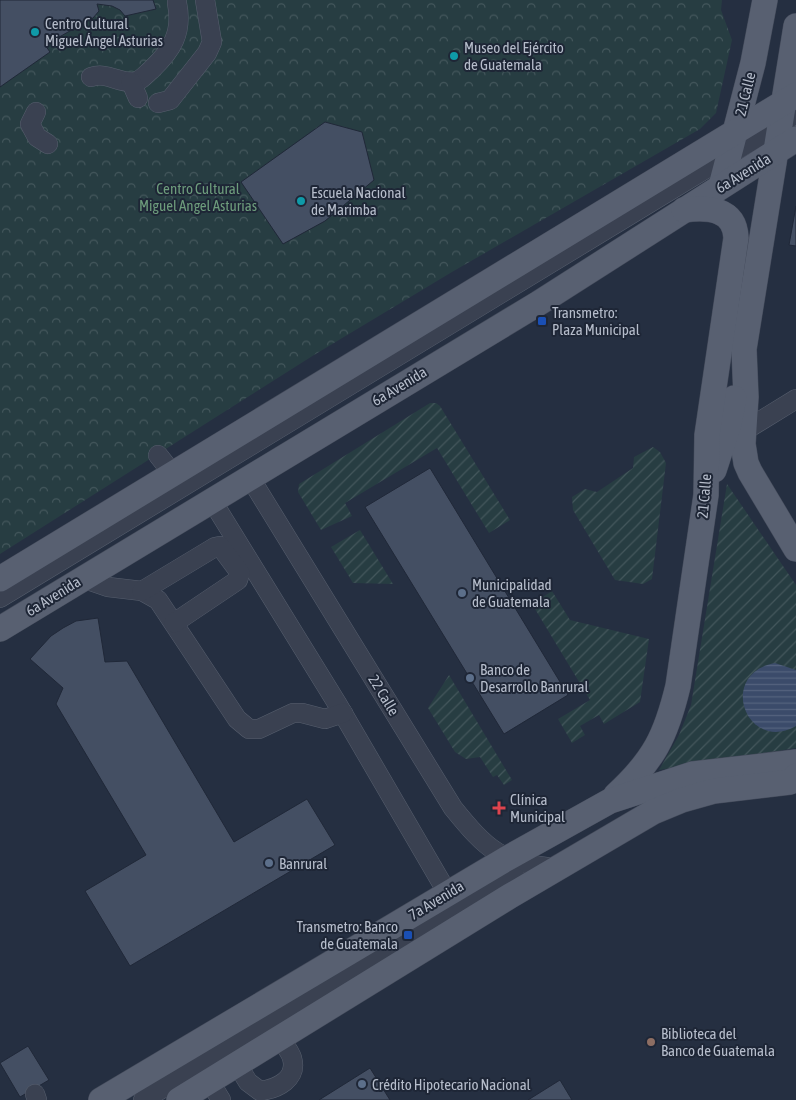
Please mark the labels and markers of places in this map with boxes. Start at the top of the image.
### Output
place label: Centro Cultural Miguel Ángel Asturias [45,15,163,49]
marker: Centro Cultural Miguel Ángel Asturias [29,26,41,38]
place label: Museo del Ejército de Guatemala [464,39,564,73]
marker: Museo del Ejército de Guatemala [448,50,460,62]
place label: Escuela Nacional de Marimba [311,184,405,218]
marker: Escuela Nacional de Marimba [295,195,307,207]
place label: Transmetro: Plaza Municipal [552,304,640,338]
marker: Transmetro: Plaza Municipal [536,315,548,327]
place label: Municipalidad de Guatemala [472,576,552,610]
marker: Municipalidad de Guatemala [456,587,468,599]
place label: Banco de Desarrollo Banrural [480,661,588,695]
marker: Banco de Desarrollo Banrural [464,672,476,684]
place label: Clínica Municipal [510,791,565,825]
marker: Clínica Municipal [492,801,506,815]
place label: Banrural [279,855,327,872]
marker: Banrural [263,857,275,869]
place label: Transmetro: Banco de Guatemala [297,918,398,952]
marker: Transmetro: Banco de Guatemala [402,929,414,941]
place label: Biblioteca del Banco de Guatemala [661,1025,775,1059]
marker: Biblioteca del Banco de Guatemala [645,1036,657,1048]
place label: Crédito Hipotecario Nacional [372,1076,531,1093]
marker: Crédito Hipotecario Nacional [356,1078,368,1090]

